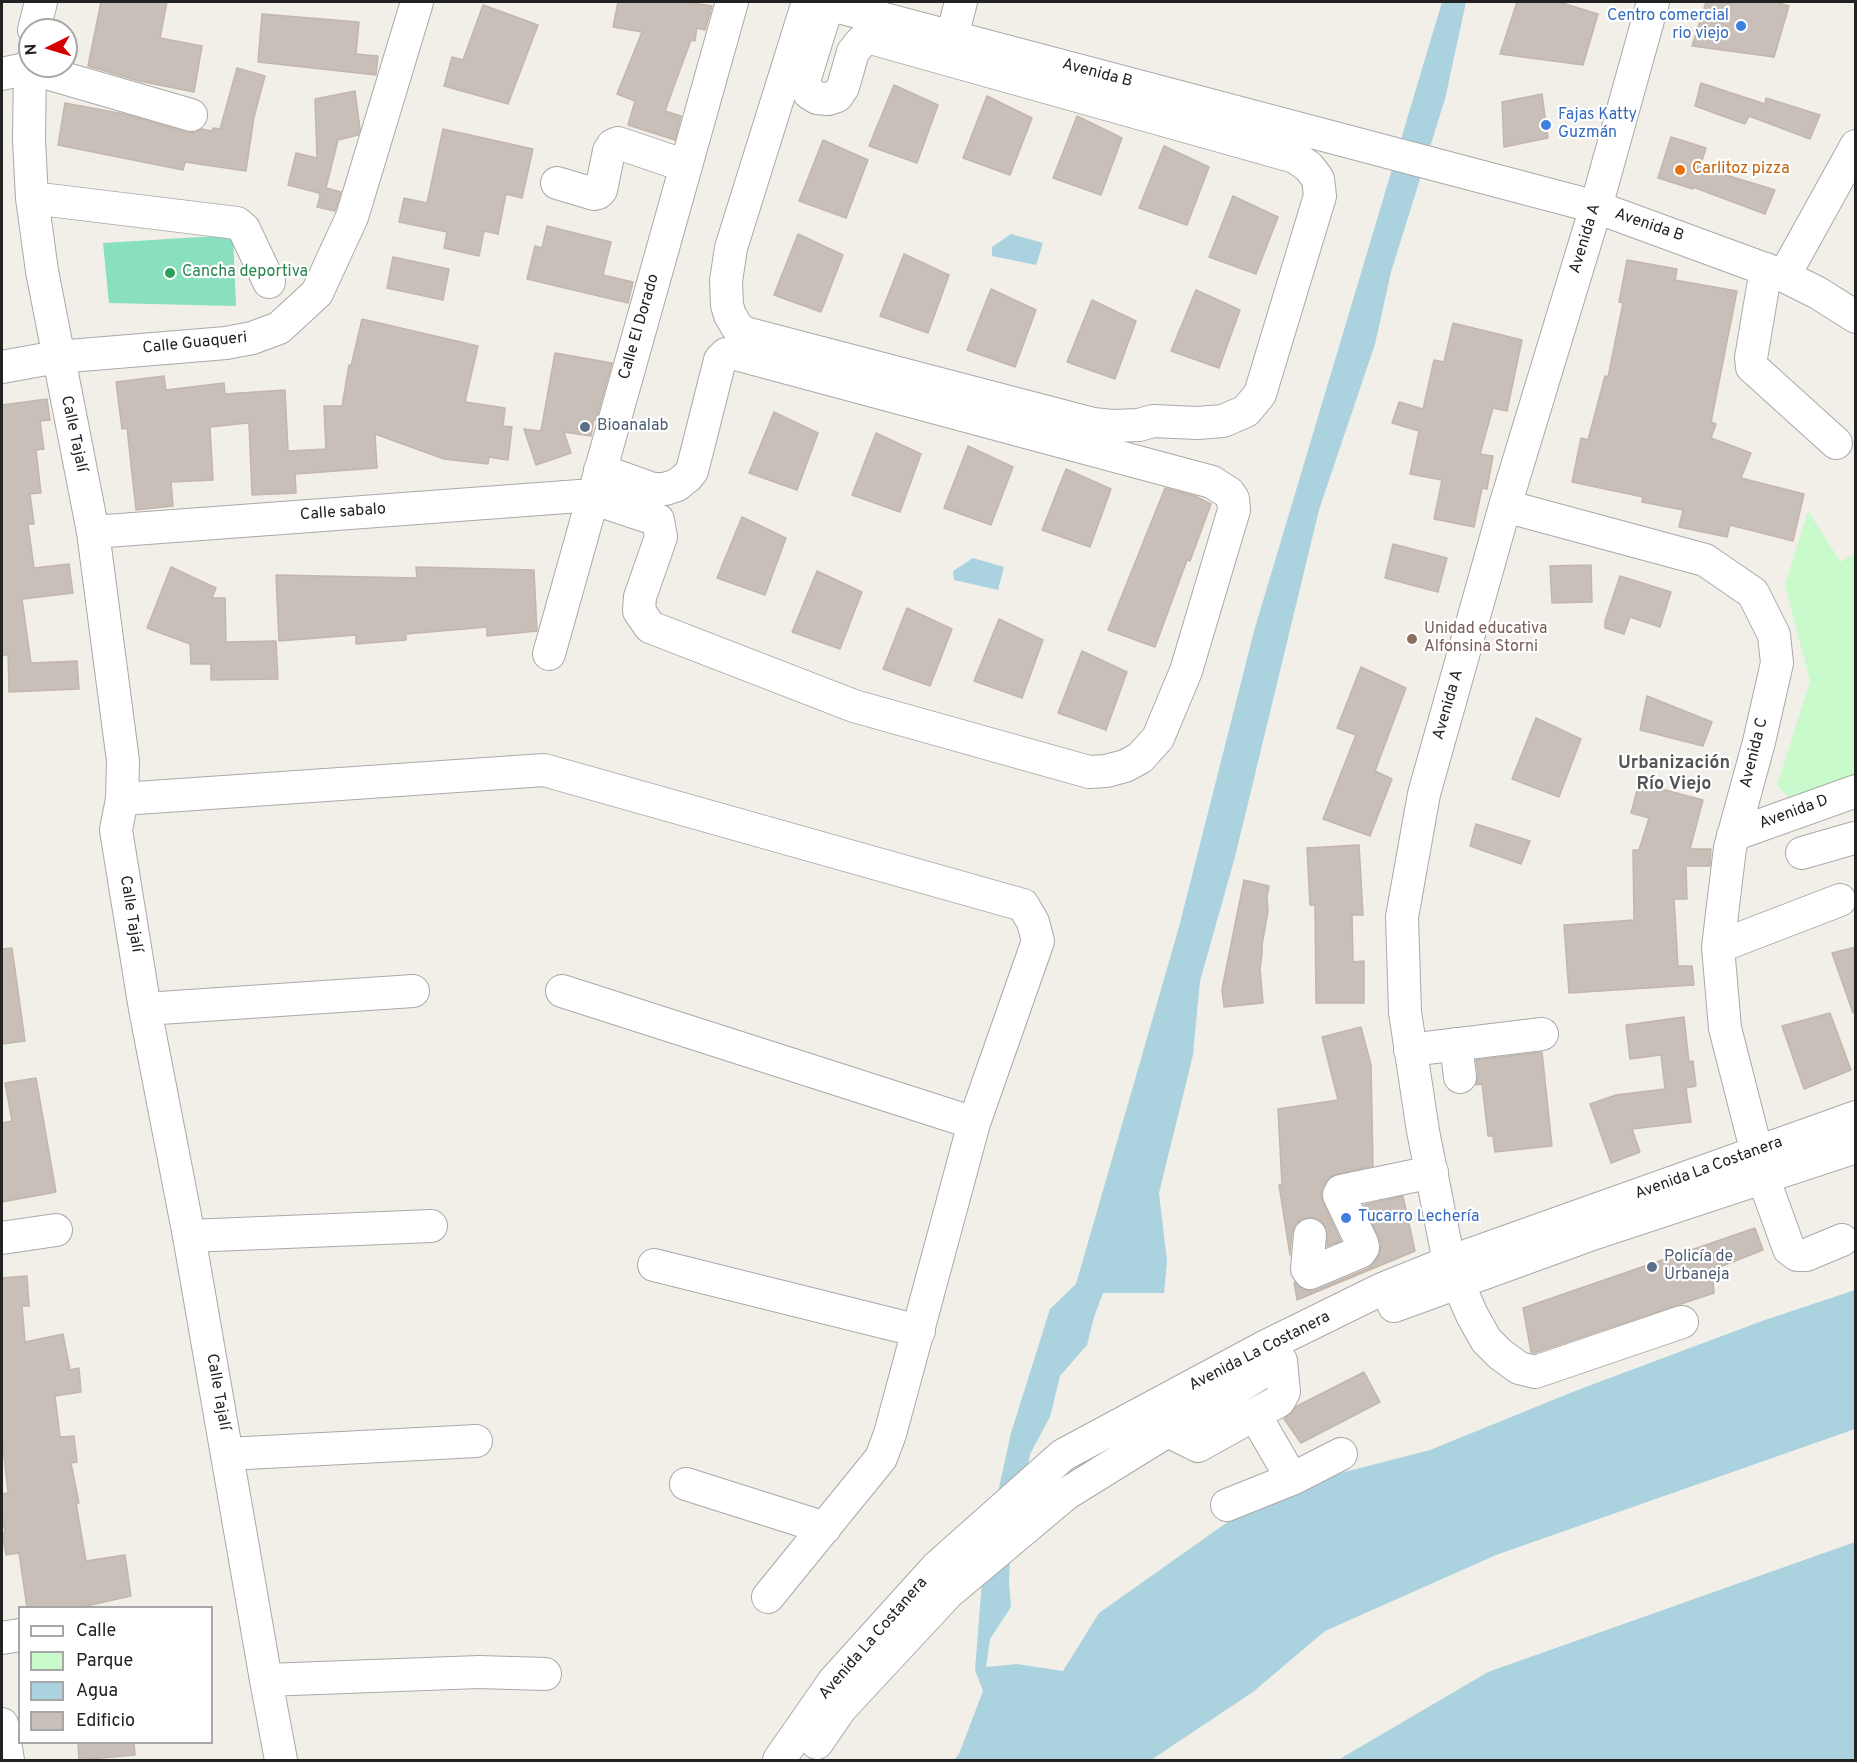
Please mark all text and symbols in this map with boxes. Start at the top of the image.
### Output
place label: Centro comercial rio viejo [1607,7,1729,45]
north arrow [18,18,78,78]
marker: Centro comercial rio viejo [1734,19,1748,33]
text: N [22,43,43,56]
street label: Avenida B [1060,55,1134,93]
place label: Fajas Katty Guzmán [1558,106,1637,144]
marker: Fajas Katty Guzmán [1539,118,1553,132]
place label: Carlitoz pizza [1692,160,1790,180]
marker: Carlitoz pizza [1673,163,1687,177]
street label: Avenida A [1566,202,1606,276]
street label: Avenida B [1612,205,1686,247]
place label: Cancha deportiva [182,263,308,283]
marker: Cancha deportiva [163,266,177,280]
street label: Calle El Dorado [616,272,664,382]
street label: Calle Guaqueri [142,329,248,359]
street label: Calle Tajalí [56,394,90,474]
place label: Bioanalab [597,417,668,437]
marker: Bioanalab [578,420,592,434]
street label: Calle sabalo [299,500,387,526]
place label: Unidad educativa Alfonsina Storni [1424,620,1547,658]
marker: Unidad educativa Alfonsina Storni [1405,632,1419,646]
street label: Avenida A [1430,668,1468,742]
street label: Avenida C [1737,716,1773,790]
district label: Urbanización Río Viejo [1618,753,1730,795]
street label: Avenida D [1757,792,1831,834]
street label: Calle Tajalí [114,874,146,954]
street label: Avenida La Costanera [1633,1133,1785,1205]
place label: Tucarro Lechería [1358,1208,1479,1228]
marker: Tucarro Lechería [1339,1211,1353,1225]
place label: Policía de Urbaneja [1664,1248,1733,1286]
marker: Policía de Urbaneja [1645,1260,1659,1274]
street label: Avenida La Costanera [1186,1308,1334,1396]
street label: Calle Tajalí [201,1352,233,1432]
street label: Avenida La Costanera [816,1574,932,1704]
legend [18,1606,213,1744]
text: Calle [76,1620,116,1643]
text: Parque [76,1650,133,1673]
text: Agua [76,1680,118,1703]
text: Edificio [76,1710,135,1733]

